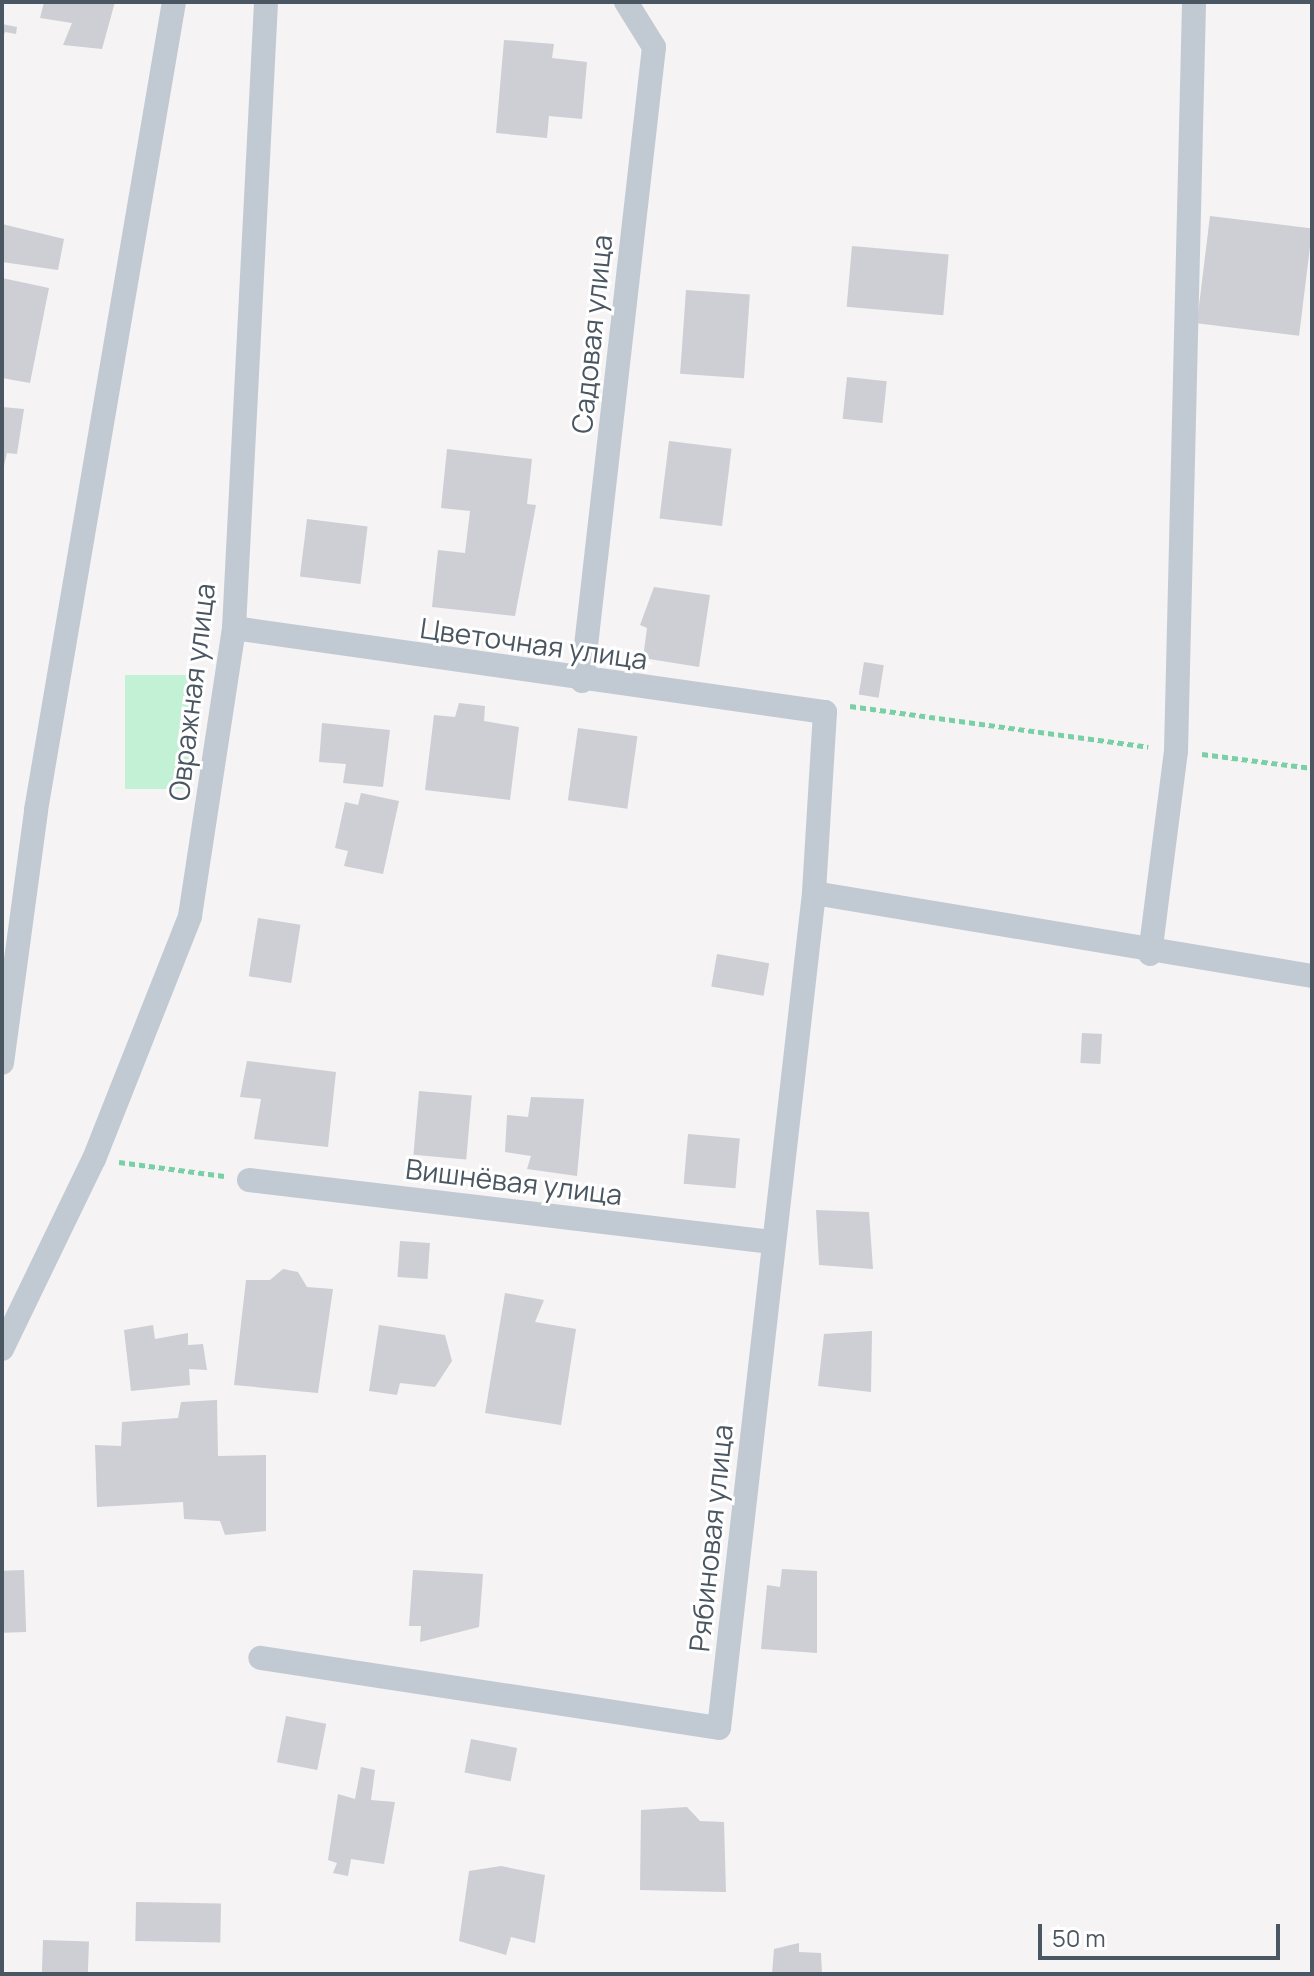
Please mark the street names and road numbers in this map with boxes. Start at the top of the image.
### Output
street label: Садовая улица [564,233,618,435]
street label: Овражная улица [161,581,221,803]
street label: Цветочная улица [418,610,650,676]
street label: Вишнёвая улица [404,1151,624,1211]
street label: Рябиновая улица [681,1423,739,1653]

